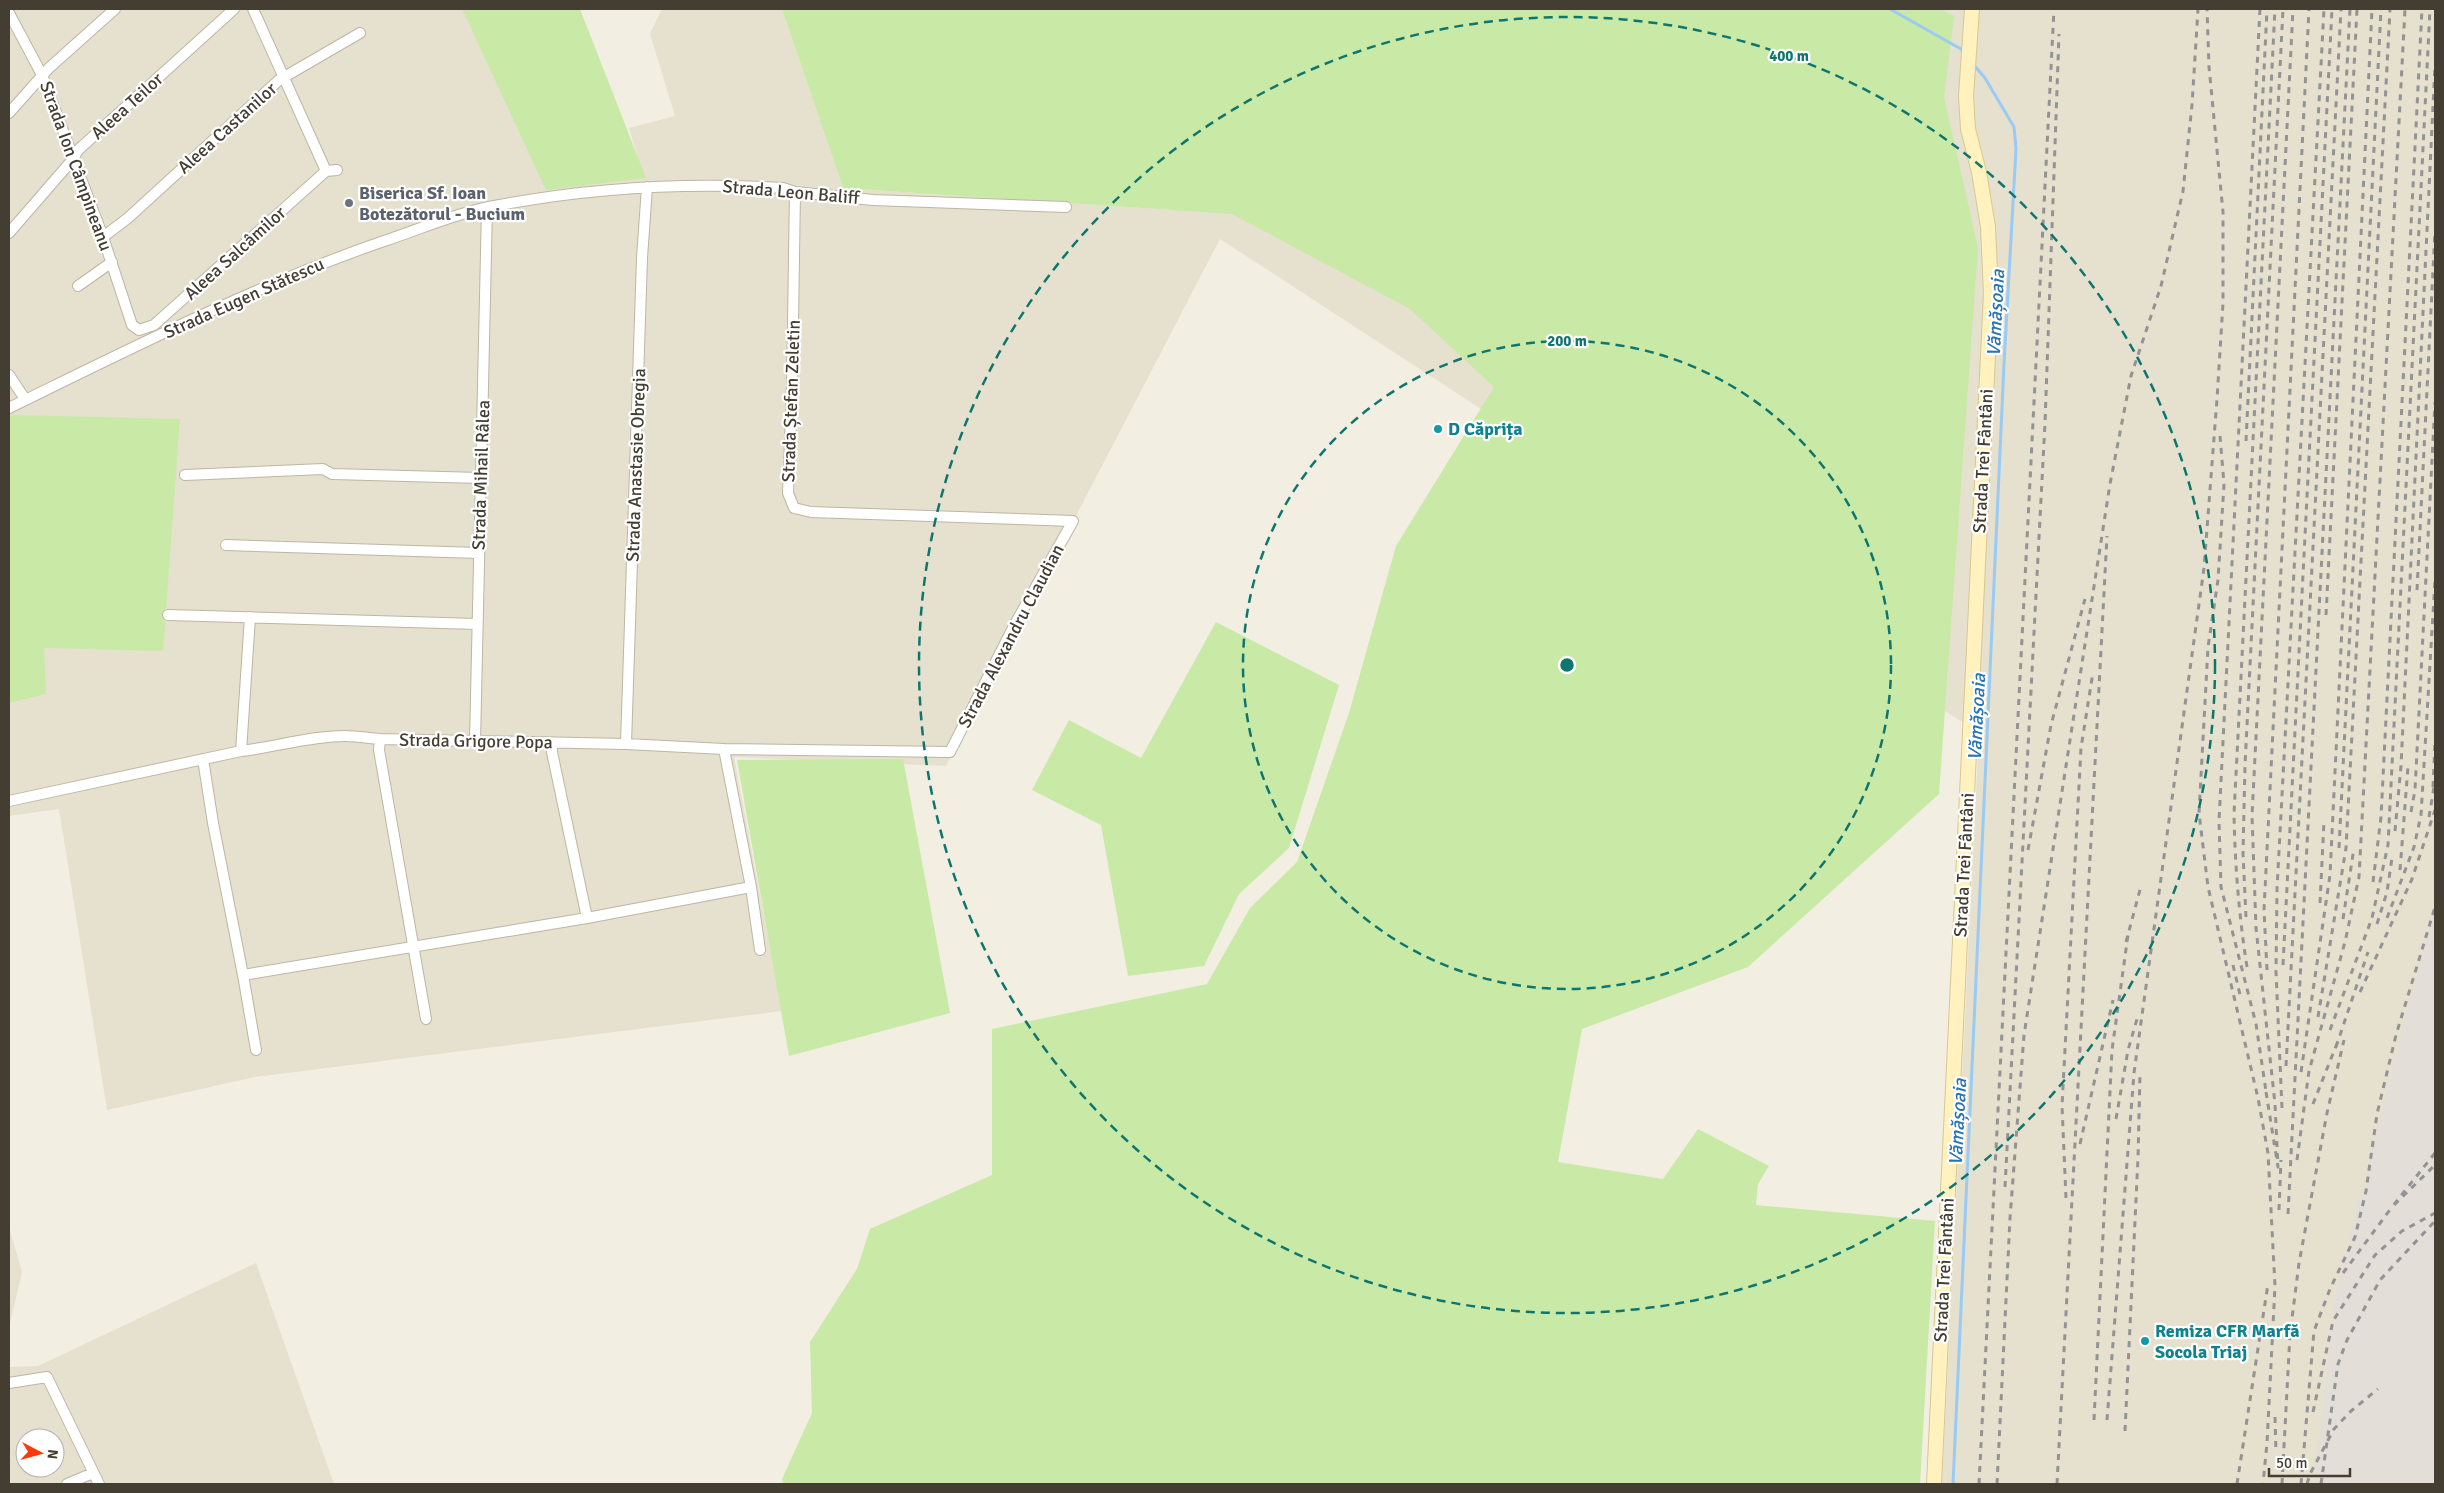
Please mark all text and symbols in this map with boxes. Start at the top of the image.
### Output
text: 400 m [1769,47,1809,65]
street label: Aleea Teilor [86,68,168,144]
street label: Aleea Castanilor [173,77,281,178]
street label: Strada Ion Câmpineanu [35,78,117,254]
street label: Strada Leon Baliff [722,175,862,209]
place label: Biserica Sf. Ioan Botezătorul - Bucium [359,182,525,225]
marker: Biserica Sf. Ioan Botezătorul - Bucium [343,197,355,209]
street label: Aleea Salcâmilor [180,201,291,304]
street label: Strada Eugen Stătescu [160,253,328,343]
water label: Vămășoaia [1982,268,2010,357]
street label: Strada Ștefan Zeletin [777,319,805,483]
text: 200 m [1547,332,1587,350]
street label: Strada Anastasie Obregia [622,368,650,562]
street label: Strada Trei Fântâni [1968,388,1998,534]
street label: Strada Mihail Râlea [467,400,495,550]
place label: D Căprița [1448,418,1523,441]
marker: D Căprița [1432,423,1444,435]
street label: Strada Alexandru Claudian [953,540,1069,732]
centre of rings [1558,656,1576,674]
water label: Vămășoaia [1963,672,1991,761]
street label: Strada Grigore Popa [399,729,553,753]
street label: Strada Trei Fântâni [1949,792,1979,938]
water label: Vămășoaia [1944,1077,1972,1166]
street label: Strada Trei Fântâni [1929,1197,1959,1343]
place label: Remiza CFR Marfă Socola Triaj [2155,1320,2299,1363]
marker: Remiza CFR Marfă Socola Triaj [2139,1335,2151,1347]
north arrow [15,1428,65,1478]
scale bar [2269,1446,2350,1478]
text: N [43,1449,61,1460]
text: 50 m [2276,1454,2307,1472]

